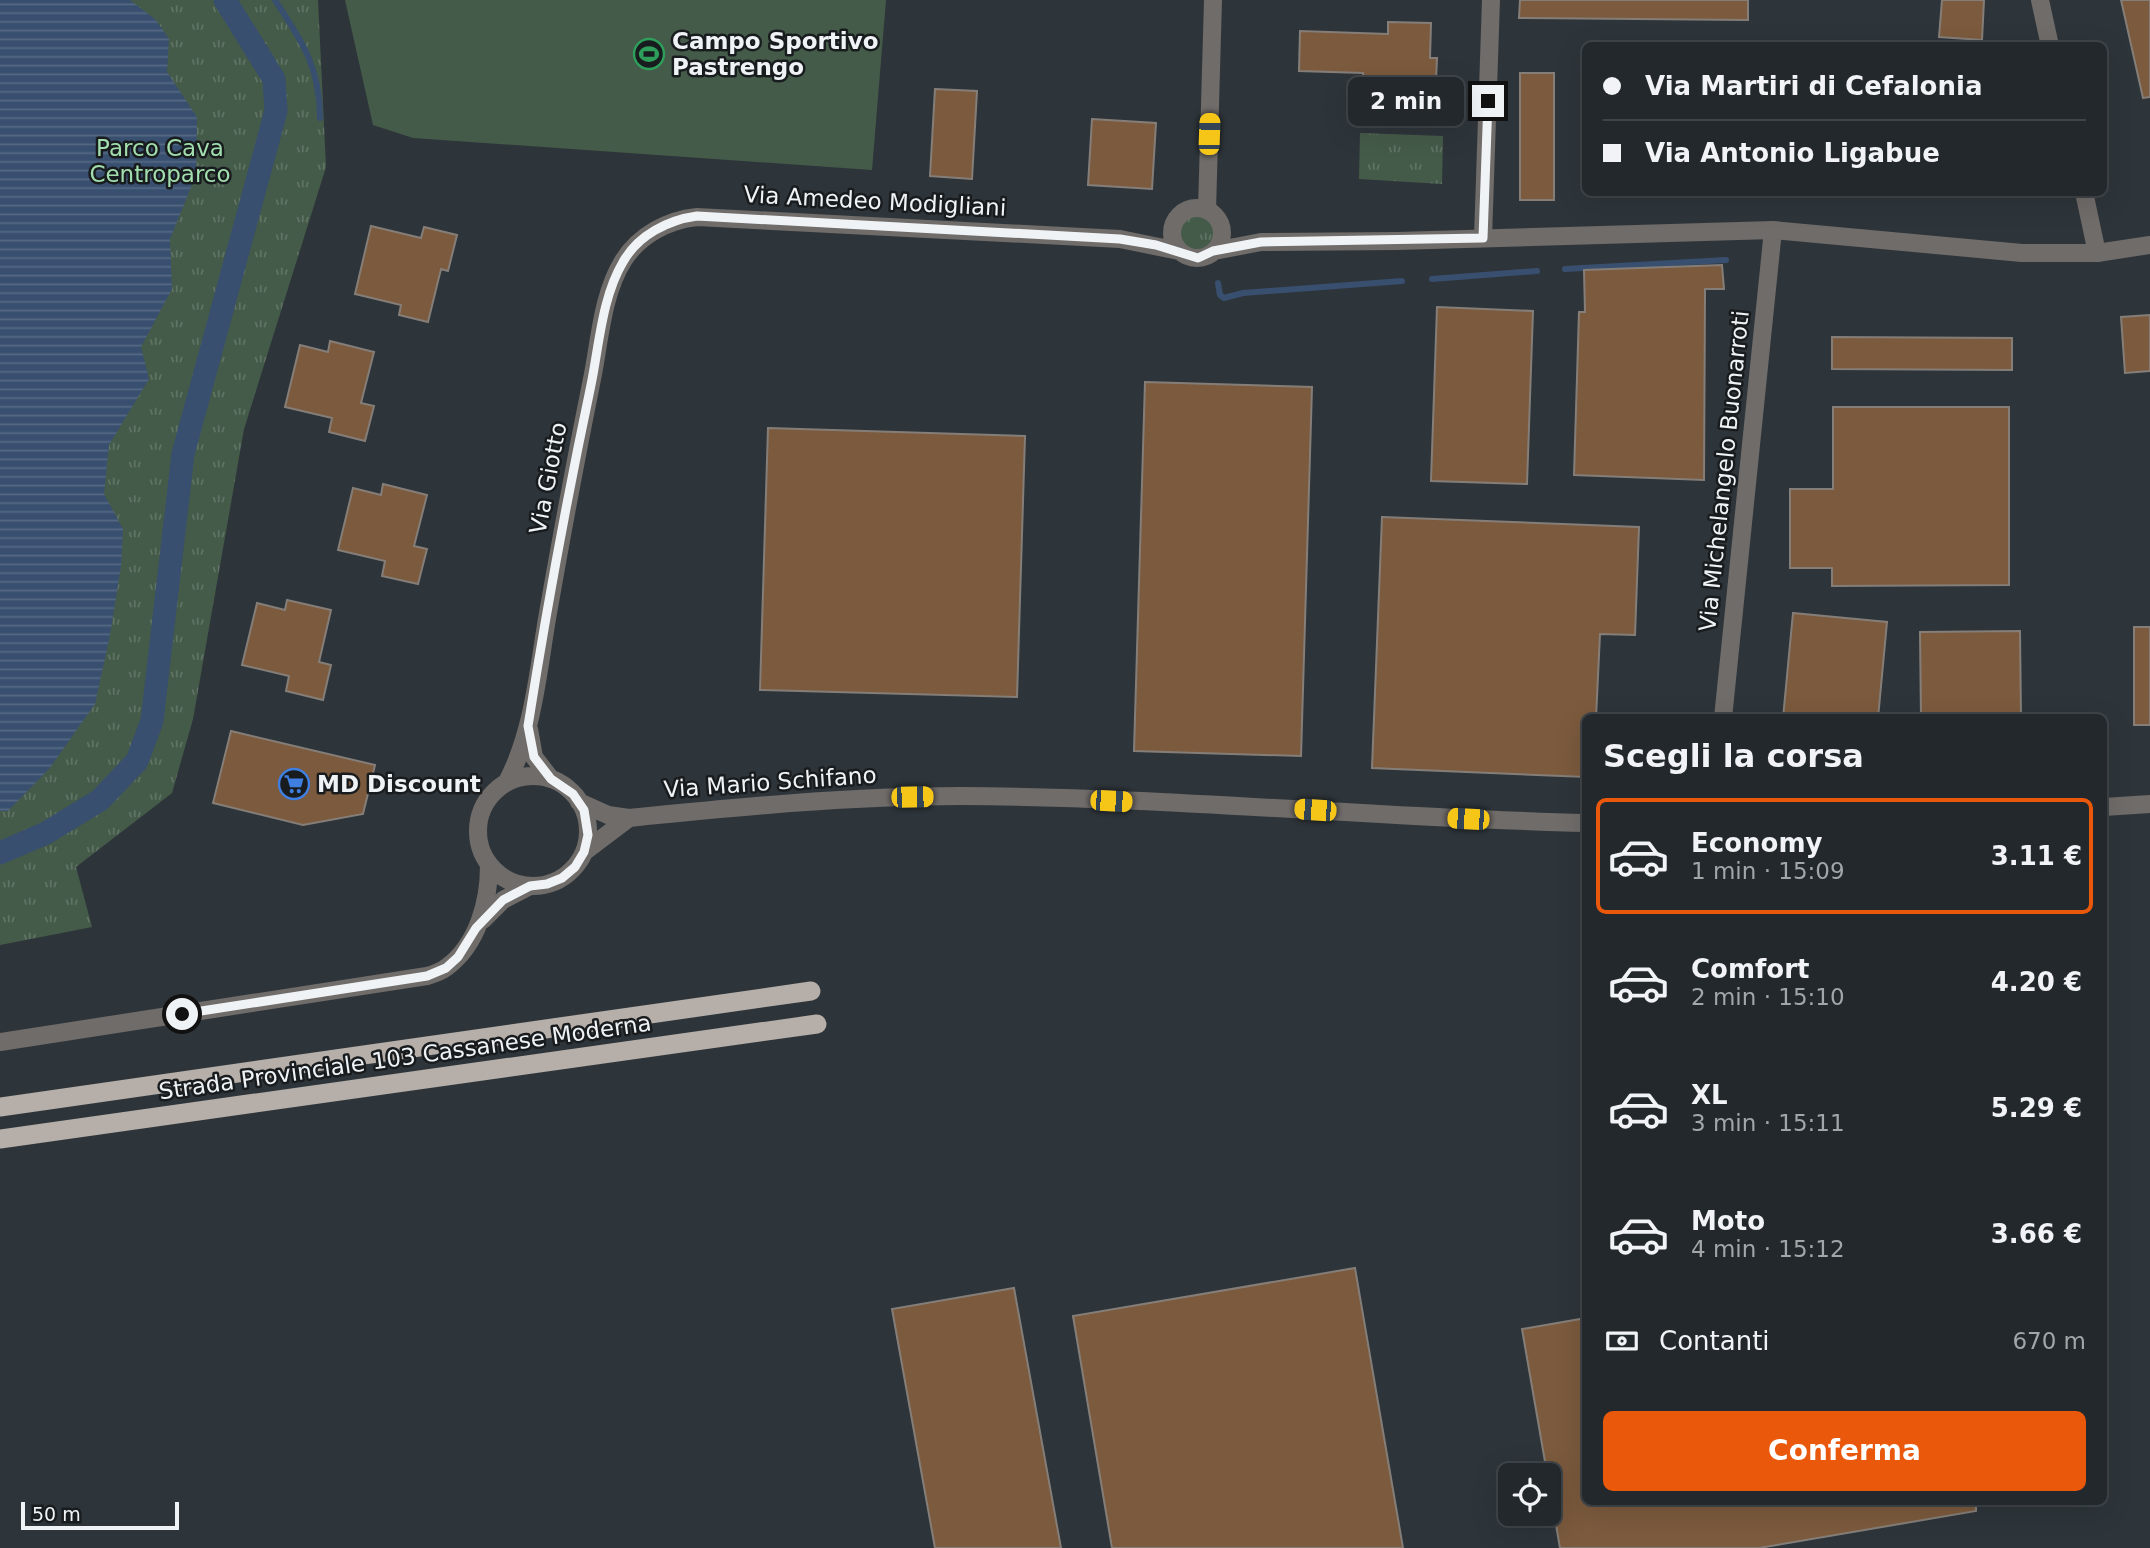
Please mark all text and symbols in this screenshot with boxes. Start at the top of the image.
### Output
place label: Campo Sportivo Pastrengo [672,28,878,80]
sports icon: Campo Sportivo Pastrengo [632,37,666,71]
text: Via Martiri di Cefalonia [1645,71,1982,101]
callout: 2 min [1348,76,1464,126]
route end [1472,85,1504,117]
text: 2 min [1370,88,1442,114]
car [1198,113,1221,155]
park label: Parco Cava Centroparco [89,135,231,187]
text: Via Antonio Ligabue [1645,138,1940,168]
street label: Via Amedeo Modigliani [743,181,1007,221]
street label: Via Michelangelo Buonarroti [1694,309,1754,633]
street label: Via Giotto [524,420,572,536]
text: Scegli la corsa [1603,737,1864,775]
street label: Via Mario Schifano [663,762,877,802]
supermarket icon: MD Discount [277,767,311,801]
place label: MD Discount [317,771,481,797]
car [891,786,934,808]
car [1090,789,1133,813]
car [1294,798,1337,822]
car [1447,807,1490,831]
icon: car [1607,825,1670,888]
text: Economy [1691,828,1822,858]
text: 3.11 € [1991,841,2082,871]
text: 1 min · 15:09 [1691,858,1845,884]
icon: car [1607,951,1670,1014]
text: Comfort [1691,954,1809,984]
text: 4.20 € [1991,967,2082,997]
text: 2 min · 15:10 [1691,984,1845,1010]
route start [166,998,198,1030]
street label: Strada Provinciale 103 Cassanese Moderna [157,1010,653,1104]
icon: car [1607,1077,1670,1140]
text: XL [1691,1080,1728,1110]
text: 5.29 € [1991,1093,2082,1123]
text: 3 min · 15:11 [1691,1110,1845,1136]
icon: car [1607,1203,1670,1266]
text: Moto [1691,1206,1765,1236]
text: 3.66 € [1991,1219,2082,1249]
text: 4 min · 15:12 [1691,1236,1845,1262]
icon: cash [1603,1322,1641,1360]
text: Contanti [1659,1326,1770,1356]
text: 670 m [2012,1328,2086,1354]
button: Conferma [1603,1411,2086,1491]
map controls [1498,1463,1561,1526]
button: locate [1498,1463,1561,1526]
scale bar [21,1499,178,1531]
text: 50 m [32,1503,81,1525]

